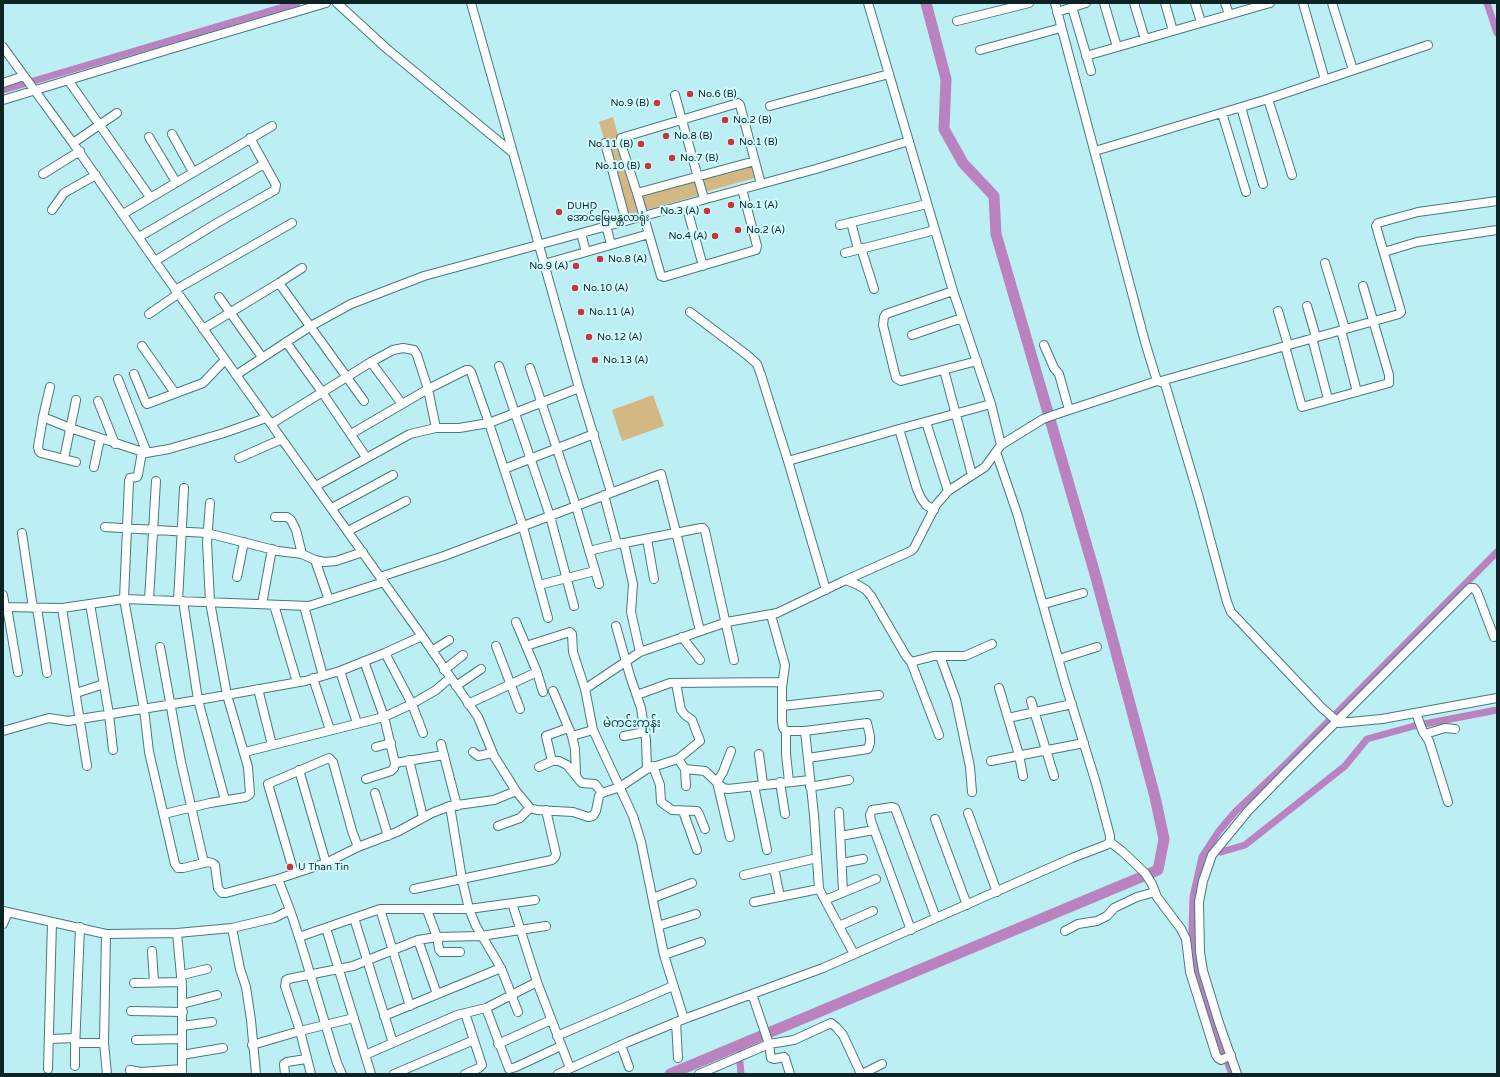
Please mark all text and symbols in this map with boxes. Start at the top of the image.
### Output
place label: No.6 (B) [698,88,737,100]
marker: No.6 (B) [685,89,695,99]
place label: No.9 (B) [610,97,649,109]
marker: No.9 (B) [652,98,662,108]
place label: No.2 (B) [733,114,772,126]
marker: No.2 (B) [720,115,730,125]
place label: No.8 (B) [674,130,712,142]
marker: No.8 (B) [661,131,671,141]
place label: No.1 (B) [739,136,778,148]
marker: No.1 (B) [726,137,736,147]
place label: No.11 (B) [588,138,633,150]
marker: No.11 (B) [636,139,646,149]
place label: No.7 (B) [680,152,718,164]
marker: No.7 (B) [667,153,677,163]
place label: No.10 (B) [595,160,640,172]
marker: No.10 (B) [643,161,653,171]
place label: No.1 (A) [739,199,778,211]
place label: DUHD အောင်မြေမန္တလာရုံး [567,200,649,224]
marker: No.1 (A) [726,200,736,210]
place label: No.3 (A) [660,205,699,217]
marker: No.3 (A) [702,206,712,216]
marker: DUHD အောင်မြေမန္တလာရုံး [554,207,564,217]
place label: No.2 (A) [746,224,785,236]
marker: No.2 (A) [733,225,743,235]
place label: No.4 (A) [668,230,707,242]
marker: No.4 (A) [710,231,720,241]
place label: No.8 (A) [608,253,647,265]
marker: No.8 (A) [595,254,605,264]
place label: No.9 (A) [529,260,568,272]
marker: No.9 (A) [571,261,581,271]
place label: No.10 (A) [583,282,628,294]
marker: No.10 (A) [570,283,580,293]
place label: No.11 (A) [589,306,634,318]
marker: No.11 (A) [576,307,586,317]
place label: No.12 (A) [597,331,642,343]
marker: No.12 (A) [584,332,594,342]
place label: No.13 (A) [603,354,648,366]
marker: No.13 (A) [590,355,600,365]
district label: မဲကင်းကုန်း [603,717,661,731]
place label: U Than Tin [298,861,349,873]
marker: U Than Tin [285,862,295,872]

